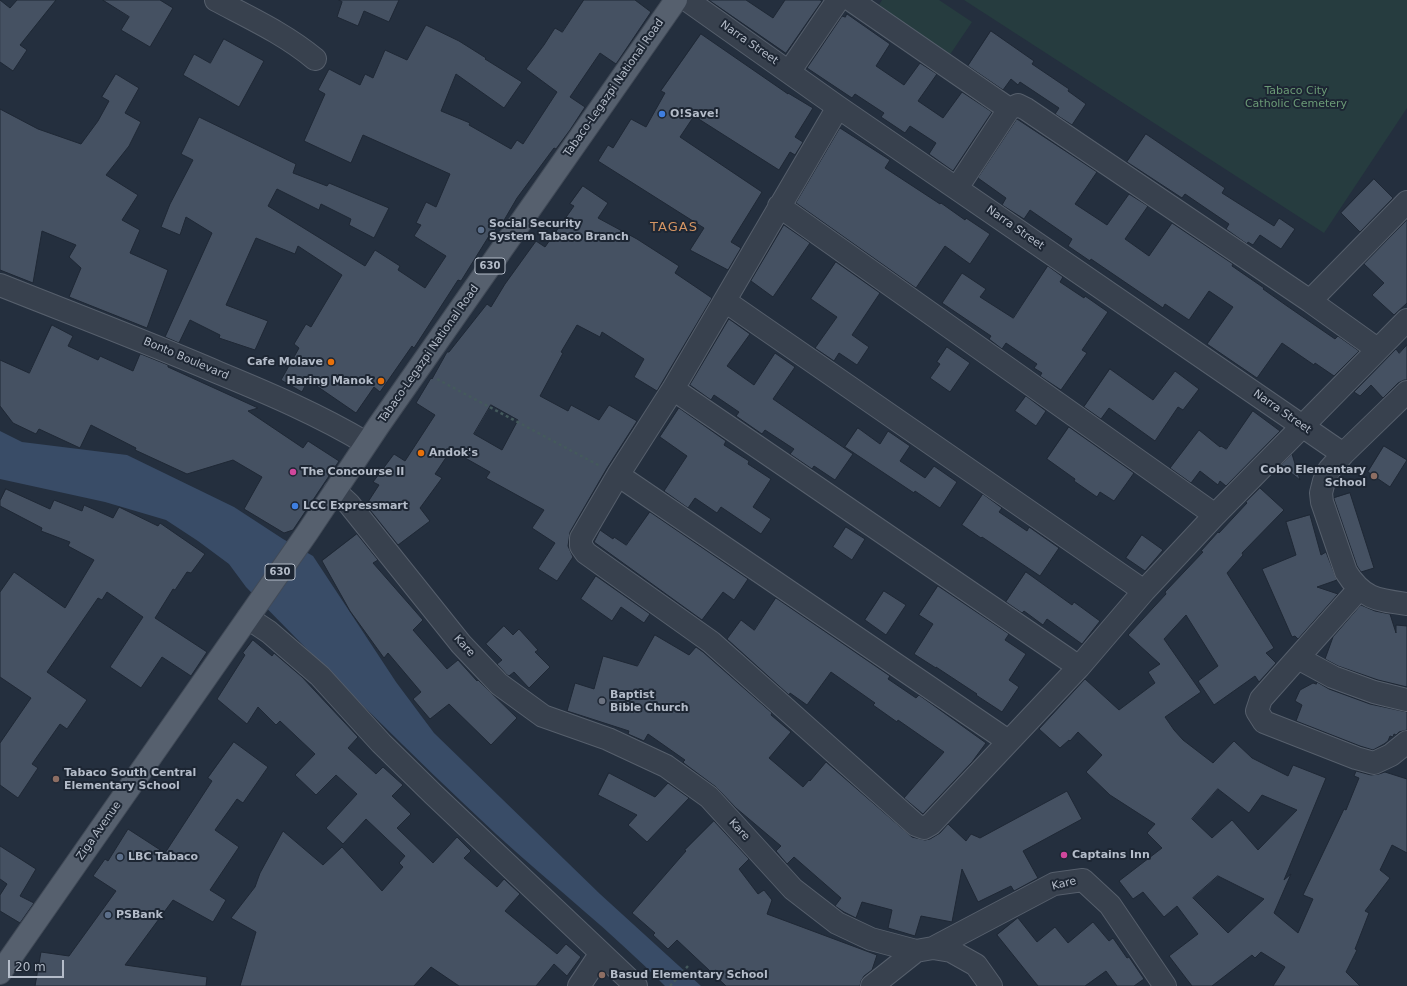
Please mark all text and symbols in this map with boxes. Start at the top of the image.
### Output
street label: Tabaco-Legazpi National Road [561,17,667,159]
street label: Narra Street [718,18,780,68]
park label: Tabaco City Catholic Cemetery [1245,84,1347,110]
place label: O!Save! [670,107,719,121]
marker: O!Save! [657,109,667,119]
street label: Narra Street [984,203,1046,253]
place label: Social Security System Tabaco Branch [489,217,629,243]
district label: TAGAS [650,220,698,236]
marker: Social Security System Tabaco Branch [476,225,486,235]
road number: 630 [475,258,505,274]
street label: Tabaco-Legazpi National Road [376,283,482,425]
street label: Bonto Boulevard [141,335,231,383]
place label: Cafe Molave [247,355,323,369]
marker: Cafe Molave [326,357,336,367]
place label: Haring Manok [287,374,373,388]
marker: Haring Manok [376,376,386,386]
street label: Narra Street [1251,387,1313,437]
place label: Andok's [429,446,478,460]
marker: Andok's [416,448,426,458]
place label: Cobo Elementary School [1260,463,1366,489]
place label: The Concourse II [301,465,404,479]
marker: The Concourse II [288,467,298,477]
marker: Cobo Elementary School [1369,471,1379,481]
place label: LCC Expressmart [303,499,408,513]
marker: LCC Expressmart [290,501,300,511]
road number: 630 [265,564,295,580]
street label: Kare [451,632,477,660]
place label: Baptist Bible Church [610,688,689,714]
marker: Baptist Bible Church [597,696,607,706]
place label: Tabaco South Central Elementary School [64,766,196,792]
marker: Tabaco South Central Elementary School [51,774,61,784]
street label: Ziga Avenue [74,799,124,863]
street label: Kare [726,816,752,844]
place label: Captains Inn [1072,848,1150,862]
place label: LBC Tabaco [128,850,198,864]
marker: Captains Inn [1059,850,1069,860]
marker: LBC Tabaco [115,852,125,862]
street label: Kare [1050,875,1078,893]
place label: PSBank [116,908,163,922]
marker: PSBank [103,910,113,920]
scale bar [10,952,66,978]
text: 20 m [15,960,46,974]
place label: Basud Elementary School [610,968,768,982]
marker: Basud Elementary School [597,970,607,980]

